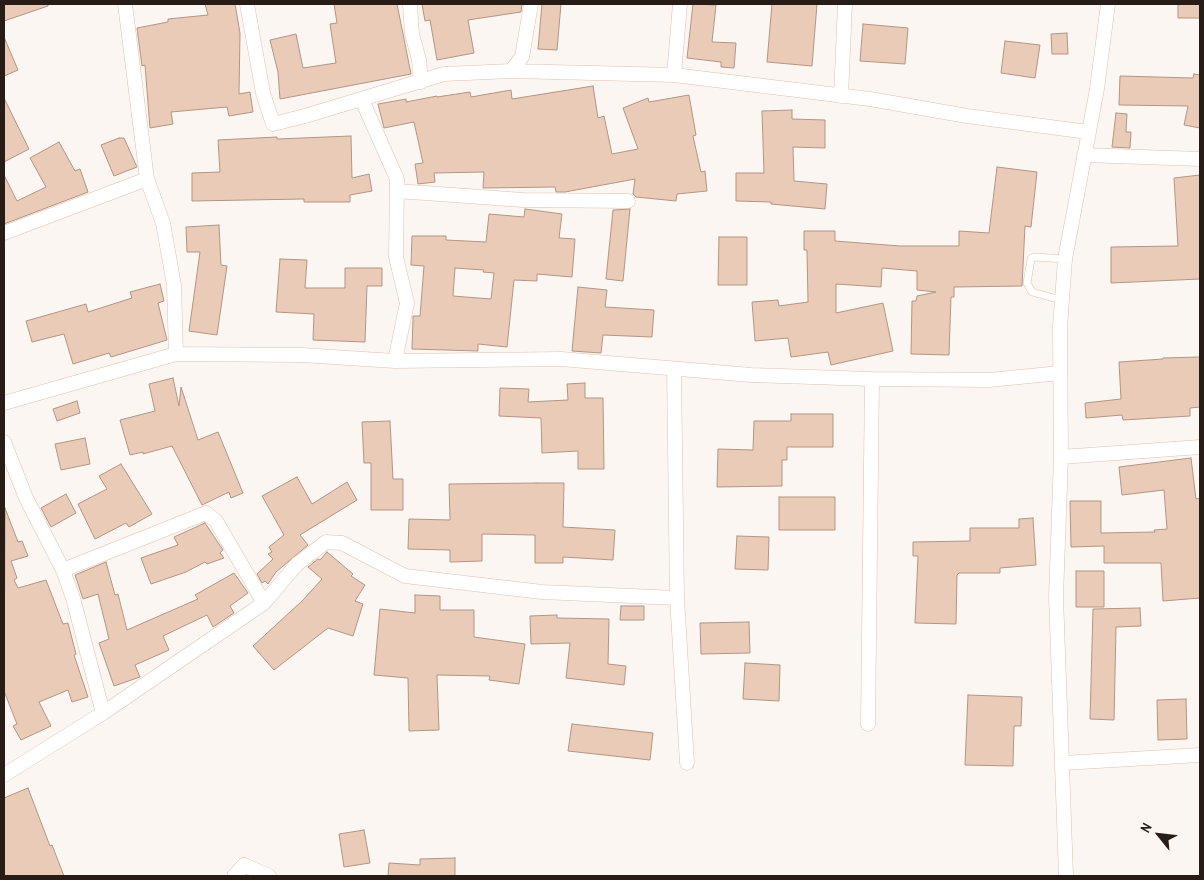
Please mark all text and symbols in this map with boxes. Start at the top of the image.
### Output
north arrow [1134,810,1184,860]
text: N [1136,820,1156,836]

